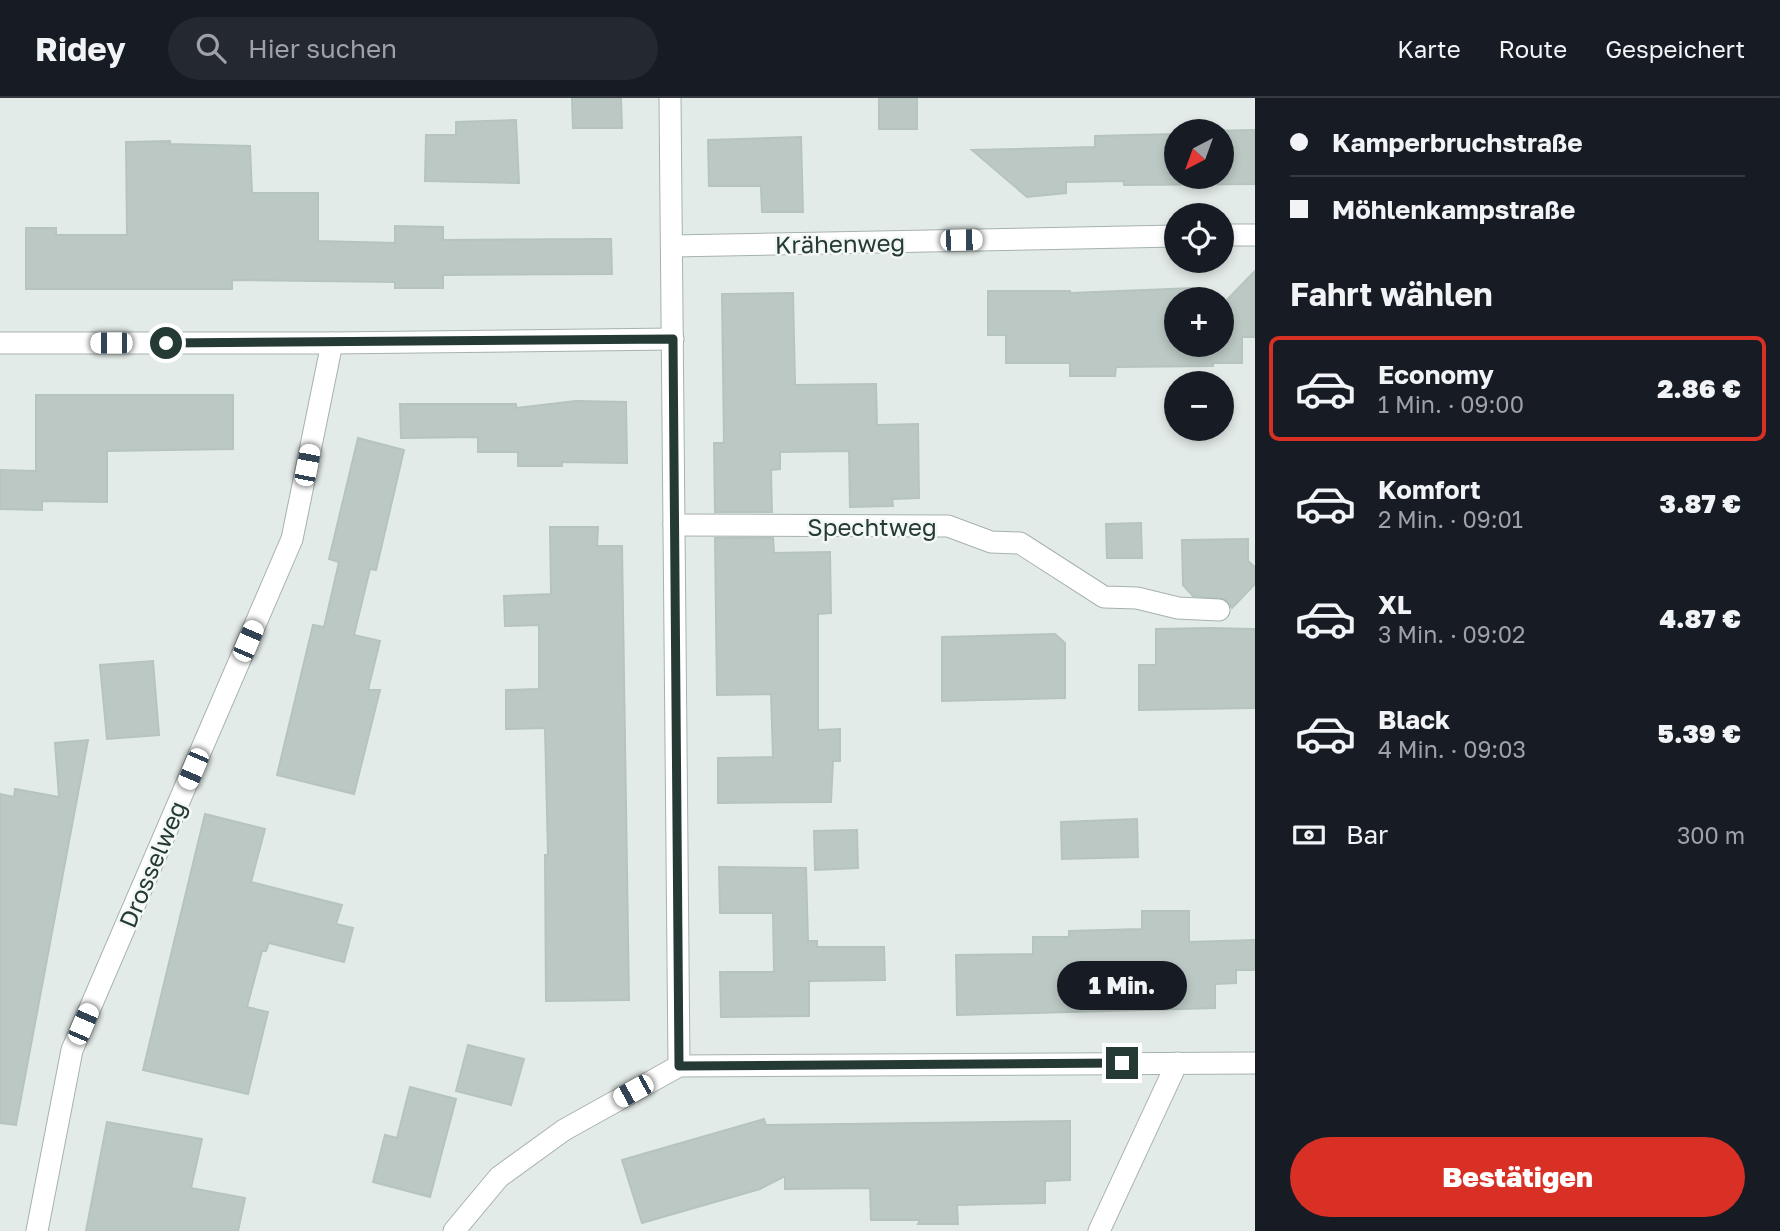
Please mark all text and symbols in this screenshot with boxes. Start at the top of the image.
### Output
search box [168,17,658,80]
text: Ridey [35,29,126,68]
icon: search [192,29,230,67]
text: Hier suchen [248,33,397,64]
text: Karte [1397,34,1461,63]
text: Route [1499,34,1567,63]
text: Gespeichert [1605,34,1745,63]
north arrow [1164,119,1234,189]
map controls [1164,119,1234,441]
text: Kamperbruchstraße [1332,127,1583,158]
text: Möhlenkampstraße [1332,194,1575,225]
button: locate [1164,203,1234,273]
street label: Krähenweg [775,227,905,259]
car [940,229,983,251]
text: Fahrt wählen [1290,275,1493,313]
button: + [1164,287,1234,357]
route start [150,327,182,359]
car [91,333,133,354]
icon: car [1294,357,1357,420]
text: Economy [1378,359,1494,390]
button: − [1164,371,1234,441]
text: 2.86 € [1657,373,1741,404]
text: 1 Min. · 09:00 [1378,390,1524,418]
car [293,442,322,488]
icon: car [1294,472,1357,535]
text: Komfort [1378,474,1481,505]
text: 3.87 € [1660,488,1741,519]
text: 2 Min. · 09:01 [1378,505,1523,533]
street label: Spechtweg [807,512,937,541]
icon: car [1294,587,1357,650]
text: XL [1378,589,1412,620]
text: 4.87 € [1659,603,1741,634]
car [231,618,266,664]
text: 3 Min. · 09:02 [1378,620,1525,648]
icon: car [1294,702,1357,765]
text: Black [1378,704,1450,735]
text: 5.39 € [1658,718,1741,749]
text: 4 Min. · 09:03 [1378,735,1526,763]
car [176,746,211,792]
street label: Drosselweg [112,796,192,932]
icon: cash [1290,816,1328,854]
text: Bar [1346,819,1388,850]
text: 300 m [1677,821,1745,849]
callout: 1 Min. [1057,962,1187,1010]
text: 1 Min. [1089,971,1155,999]
car [66,1001,101,1047]
route end [1106,1047,1138,1079]
car [610,1072,657,1110]
button: Bestätigen [1290,1137,1745,1217]

